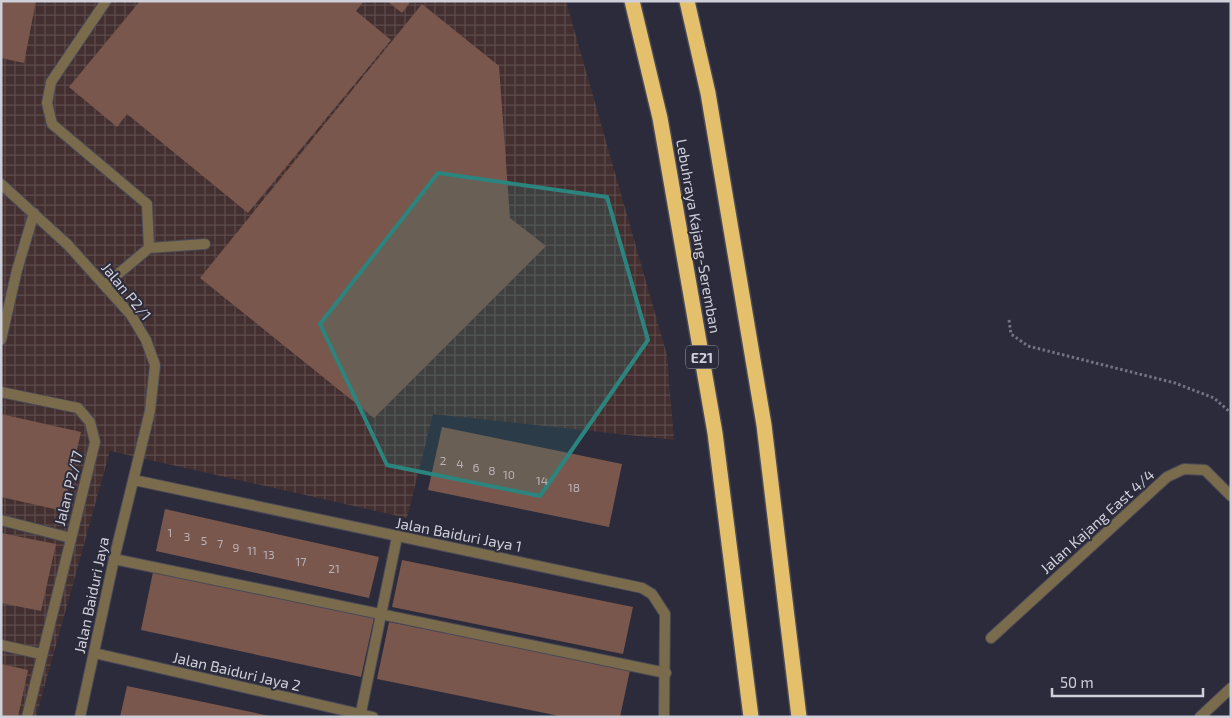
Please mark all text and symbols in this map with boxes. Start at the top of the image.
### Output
street label: Lebuhraya Kajang-Seremban [672,137,725,335]
street label: Jalan P2/1 [98,258,156,324]
road number: E21 [686,346,718,368]
street label: Jalan P2/17 [50,448,86,527]
house number: 2 [440,453,447,467]
house number: 4 [456,456,464,470]
house number: 6 [473,460,480,474]
house number: 8 [488,463,496,477]
street label: Jalan Kajang East 4/4 [1036,465,1158,578]
house number: 10 [503,467,515,481]
house number: 14 [536,473,548,487]
house number: 18 [568,480,580,494]
street label: Jalan Baiduri Jaya 1 [394,513,524,555]
house number: 1 [168,525,172,539]
house number: 3 [184,529,190,543]
house number: 5 [201,533,207,547]
street label: Jalan Baiduri Jaya [70,535,112,655]
house number: 7 [217,536,223,550]
house number: 9 [233,540,240,554]
house number: 11 [247,543,257,557]
house number: 13 [263,547,275,561]
house number: 17 [296,554,306,568]
house number: 21 [328,561,340,575]
street label: Jalan Baiduri Jaya 2 [171,648,303,694]
scale bar [1052,666,1203,698]
text: 50 m [1060,673,1094,691]

